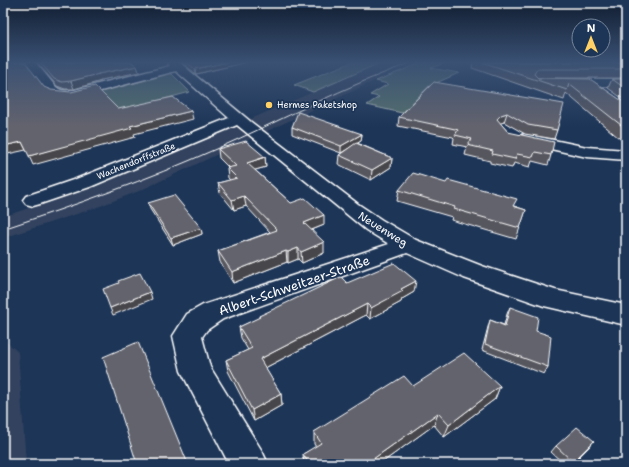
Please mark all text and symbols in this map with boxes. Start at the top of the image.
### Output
north arrow [571,18,611,58]
text: N [587,21,596,36]
place label: Hermes Paketshop [277,99,357,111]
marker: Hermes Paketshop [264,100,274,110]
street label: Wachendorffstraße [95,140,177,182]
street label: Neuenweg [355,208,411,251]
street label: Albert-Schweitzer-Straße [216,252,372,319]

